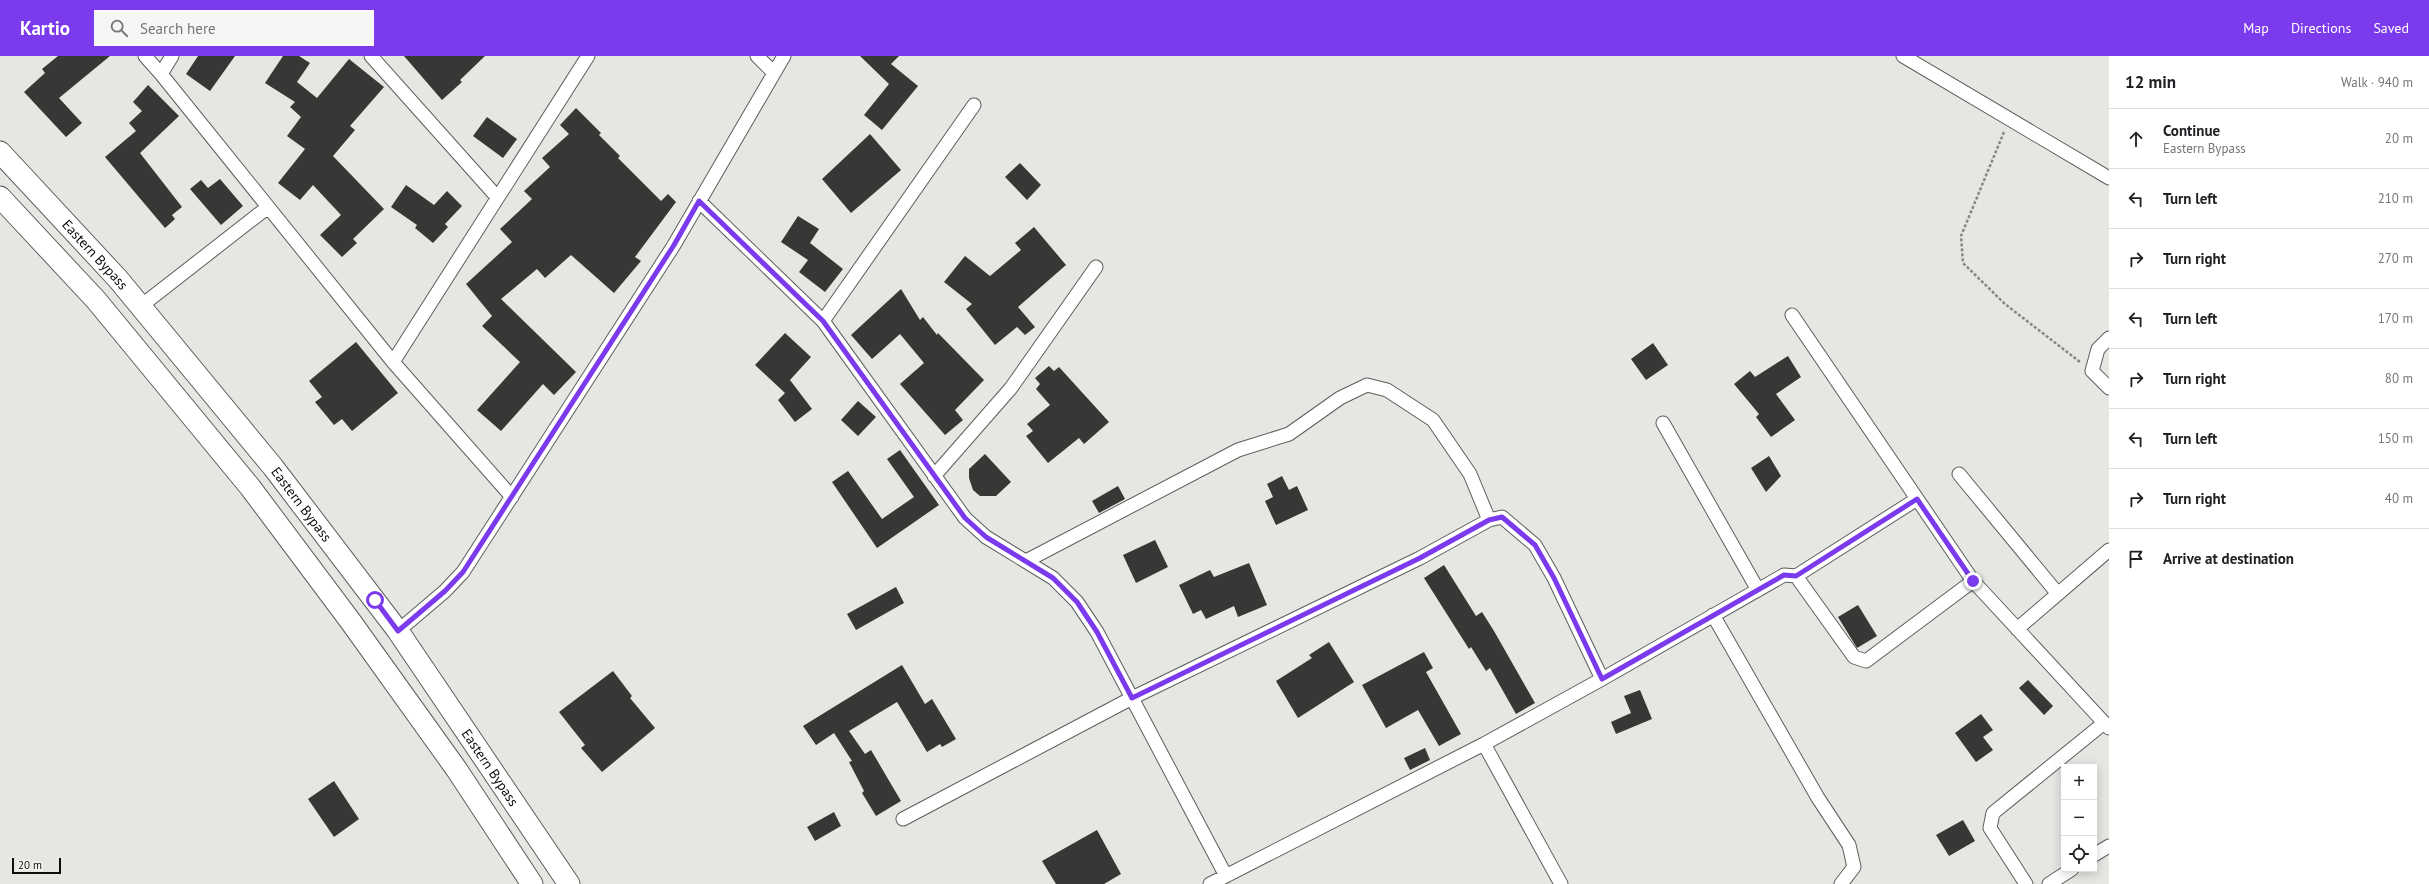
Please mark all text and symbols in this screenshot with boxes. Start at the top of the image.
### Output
search box [94,10,374,46]
text: Kartio [20,16,70,40]
icon: search [108,17,130,39]
text: Search here [140,19,216,38]
text: Map [2243,19,2269,37]
text: Directions [2291,19,2351,37]
text: Saved [2373,19,2409,37]
text: 12 min [2125,71,2176,93]
text: Walk · 940 m [2341,74,2413,91]
text: Continue [2163,121,2220,140]
icon: ahead [2125,128,2147,150]
text: 20 m [2385,130,2413,147]
text: Eastern Bypass [2163,140,2246,157]
icon: left [2125,188,2147,210]
text: Turn left [2163,189,2217,208]
text: 210 m [2378,190,2413,207]
street label: Eastern Bypass [58,216,132,294]
icon: right [2125,248,2147,270]
text: Turn right [2163,249,2226,268]
text: 270 m [2378,250,2413,267]
icon: left [2125,308,2147,330]
text: Turn left [2163,309,2217,328]
text: 170 m [2378,310,2413,327]
icon: right [2125,368,2147,390]
text: Turn right [2163,369,2226,388]
text: 80 m [2385,370,2413,387]
icon: left [2125,428,2147,450]
text: Turn left [2163,429,2217,448]
text: 150 m [2378,430,2413,447]
street label: Eastern Bypass [267,463,336,545]
icon: right [2125,488,2147,510]
text: Turn right [2163,489,2226,508]
text: 40 m [2385,490,2413,507]
icon: arrive [2125,548,2147,570]
text: Arrive at destination [2163,549,2294,568]
route end [1964,572,1982,590]
route start [366,591,384,609]
street label: Eastern Bypass [458,725,523,810]
map controls [2061,764,2097,872]
button: + [2061,764,2097,800]
button: − [2061,800,2097,836]
button: locate [2061,836,2097,872]
scale bar [12,856,61,875]
text: 20 m [18,858,42,872]

